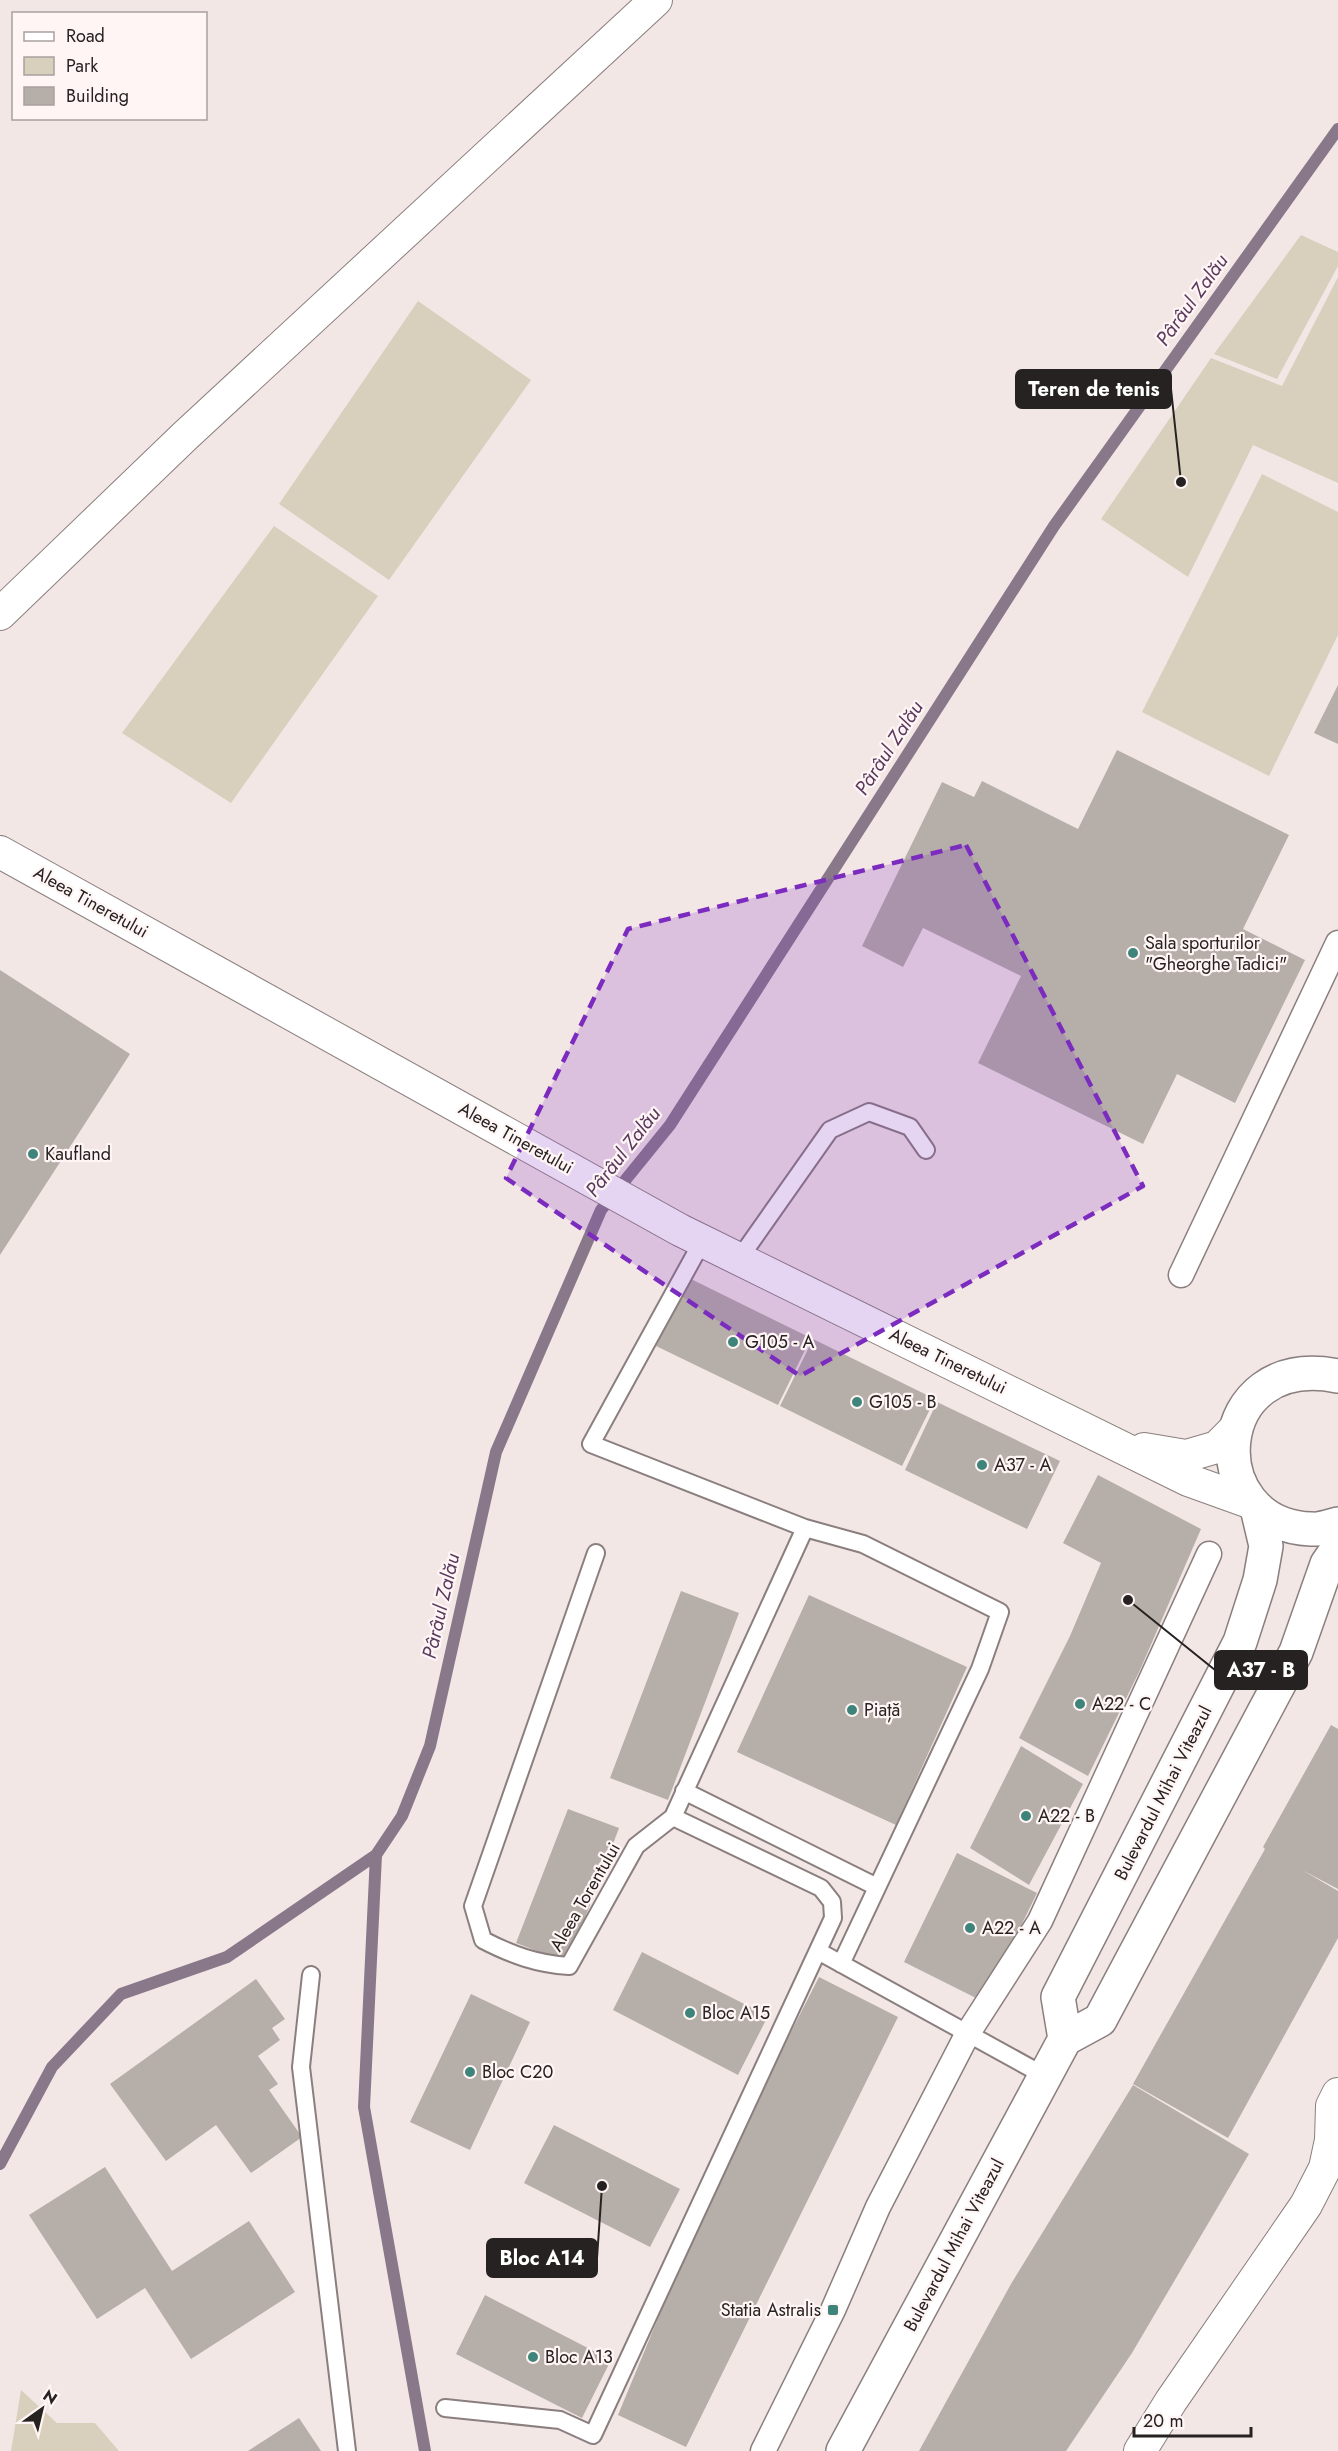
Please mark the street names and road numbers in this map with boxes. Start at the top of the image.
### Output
street label: Aleea Tineretului [29,860,153,944]
street label: Aleea Tineretului [454,1096,578,1180]
street label: Aleea Tineretului [885,1321,1011,1401]
street label: Bulevardul Mihai Viteazul [1108,1701,1218,1885]
street label: Aleea Torentului [543,1838,627,1956]
street label: Bulevardul Mihai Viteazul [897,2154,1011,2336]

